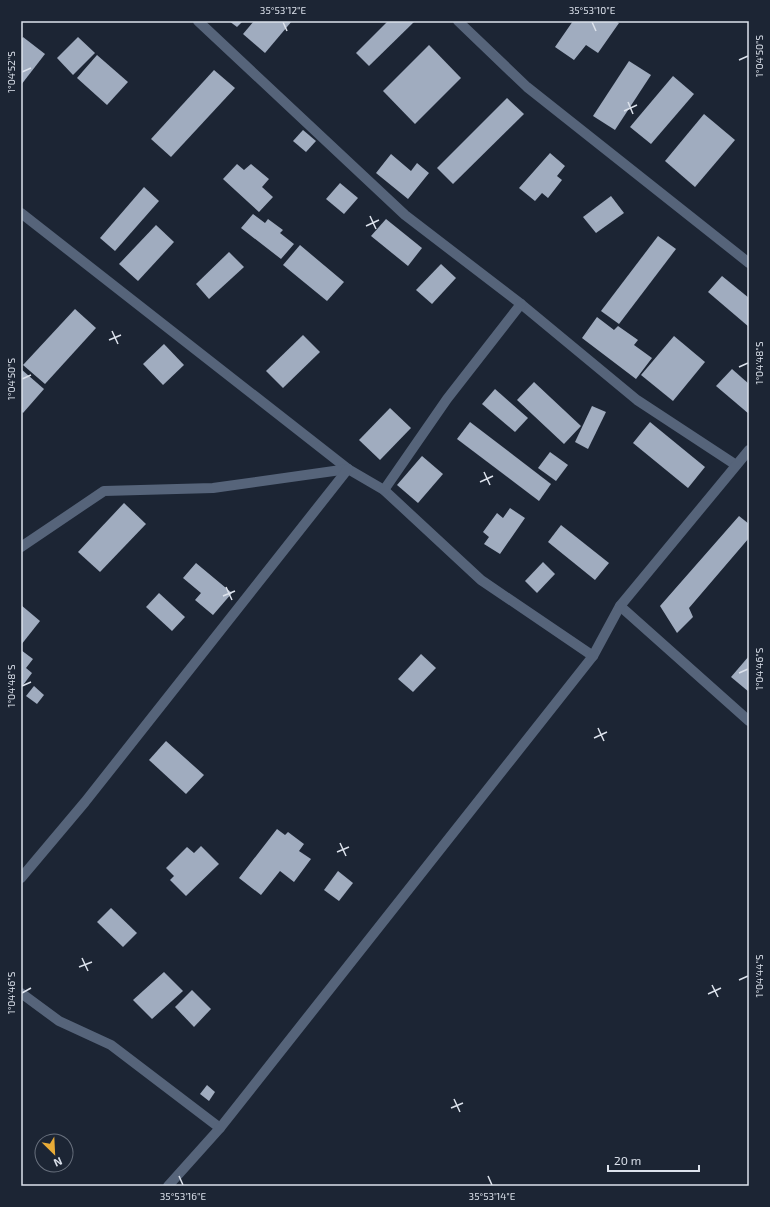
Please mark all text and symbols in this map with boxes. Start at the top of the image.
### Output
text: 35°53'12"E [260,4,307,16]
text: 35°53'10"E [569,4,616,16]
text: 1°04'50"S [753,34,765,77]
text: 1°04'52"S [5,51,17,93]
text: 1°04'48"S [753,341,765,385]
text: 1°04'50"S [5,357,17,400]
text: 1°04'46"S [753,647,765,690]
text: 1°04'48"S [5,664,17,708]
text: 1°04'44"S [753,954,765,998]
text: 1°04'46"S [5,971,17,1014]
north arrow [34,1133,74,1173]
scale bar [608,1147,699,1173]
text: 20 m [614,1153,641,1167]
text: N [52,1155,65,1170]
text: 35°53'16"E [160,1190,207,1202]
text: 35°53'14"E [469,1190,516,1202]

